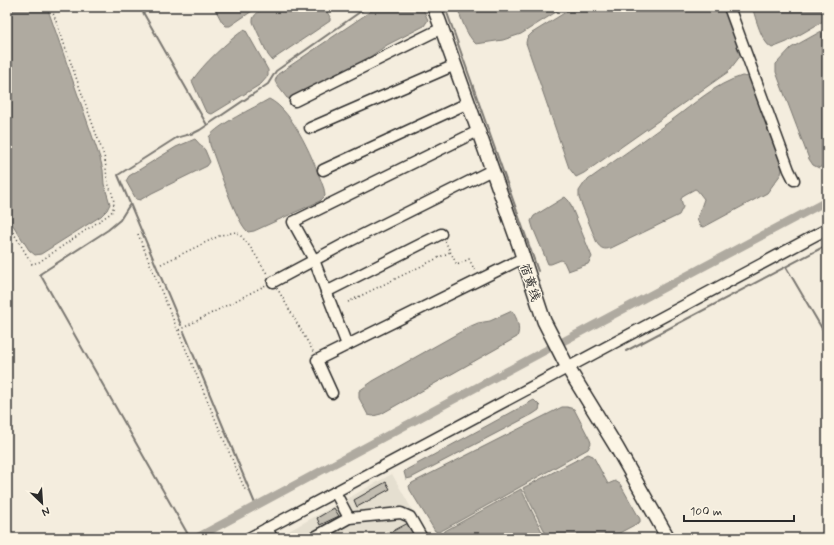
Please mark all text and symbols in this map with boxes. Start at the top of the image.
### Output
street label: 宿黄线 [515,261,544,304]
north arrow [22,483,62,523]
scale bar [684,497,794,523]
text: N [40,503,52,519]
text: 100 m [690,504,722,520]

